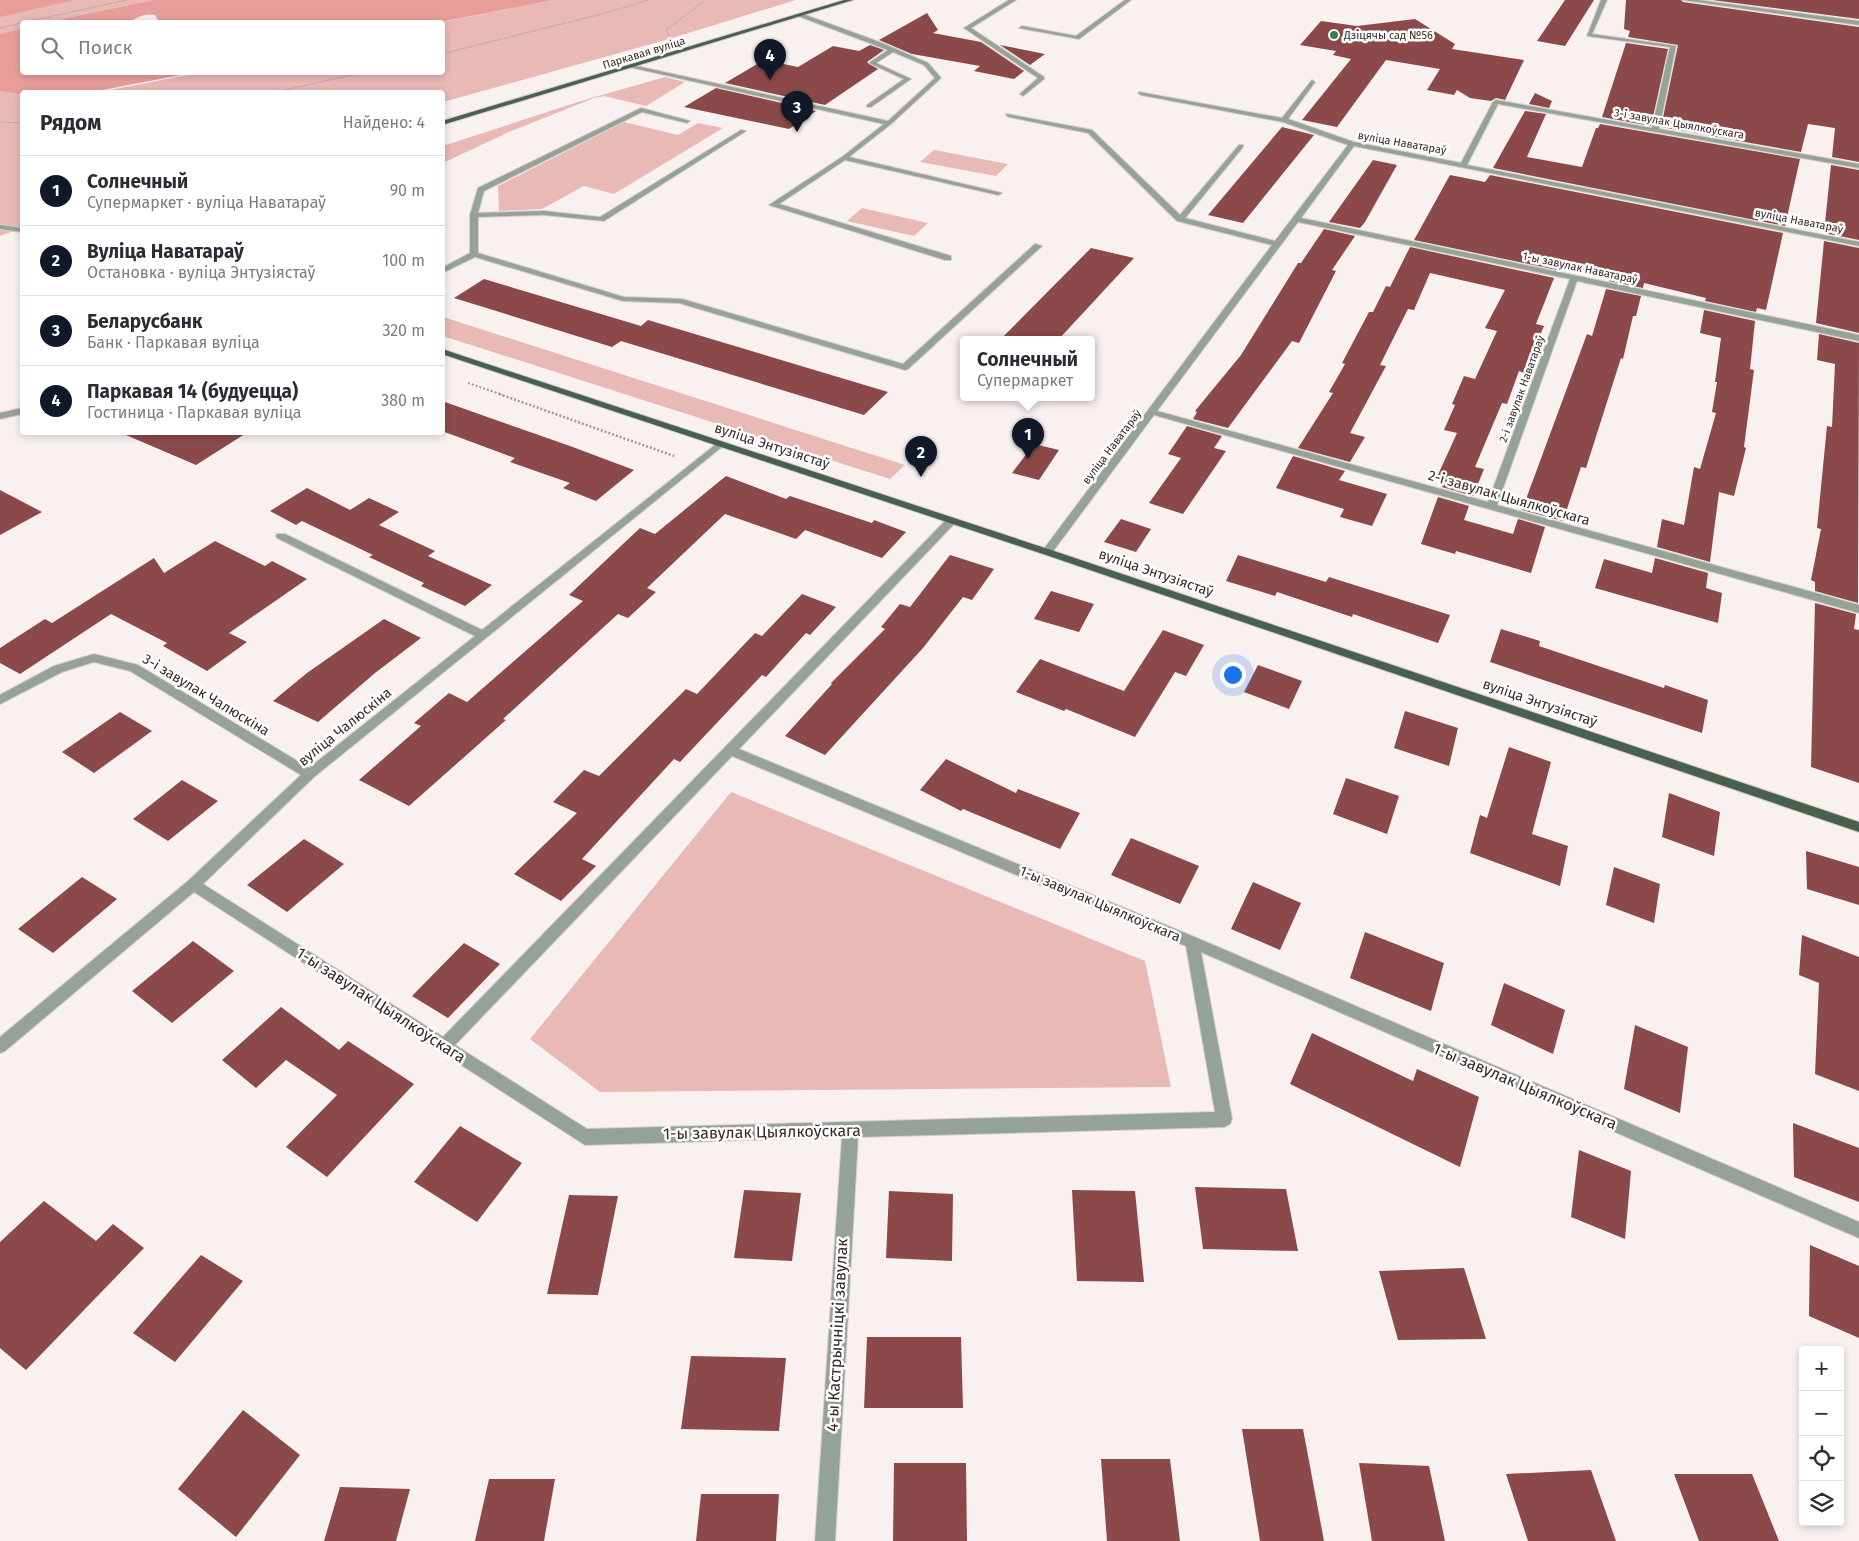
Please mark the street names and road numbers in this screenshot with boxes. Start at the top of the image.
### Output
street label: Паркавая вуліца [601,34,687,72]
street label: 3-і завулак Цыялкоўскага [1613,106,1745,142]
street label: вуліца Наватараў [1357,129,1448,157]
street label: вуліца Наватараў [1754,206,1845,236]
street label: 1-ы завулак Наватараў [1521,249,1639,287]
street label: 2-і завулак Наватараў [1497,333,1548,444]
street label: вуліца Наватараў [1080,407,1145,487]
street label: вуліца Энтузіястаў [712,419,832,473]
street label: 2-і завулак Цыялкоўскага [1426,467,1592,529]
street label: вуліца Энтузіястаў [1096,545,1216,601]
street label: 3-і завулак Чалюскіна [140,650,272,740]
street label: вуліца Энтузіястаў [1480,675,1600,731]
street label: вуліца Чалюскіна [295,684,395,770]
street label: 1-ы завулак Цыялкоўскага [1017,862,1183,946]
street label: 1-ы завулак Цыялкоўскага [293,943,469,1067]
street label: 1-ы завулак Цыялкоўскага [1430,1039,1620,1133]
street label: 1-ы завулак Цыялкоўскага [663,1121,861,1143]
street label: 4-ы Кастрычніцкі завулак [822,1237,852,1432]

